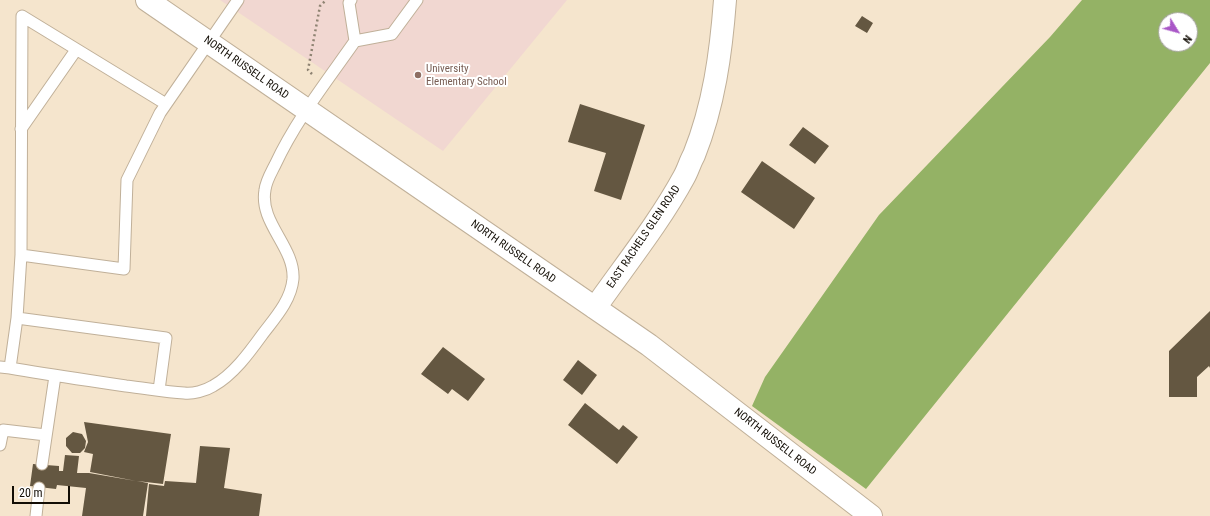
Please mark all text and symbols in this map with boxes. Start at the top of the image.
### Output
north arrow [1158,12,1198,52]
text: N [1180,32,1194,46]
street label: NORTH RUSSELL ROAD [201,34,291,102]
place label: University Elementary School [426,62,507,88]
marker: University Elementary School [413,70,423,80]
street label: EAST RACHELS GLEN ROAD [605,183,683,291]
street label: NORTH RUSSELL ROAD [468,218,558,286]
street label: NORTH RUSSELL ROAD [731,406,819,478]
scale bar [14,478,72,504]
text: 20 m [19,486,43,500]

